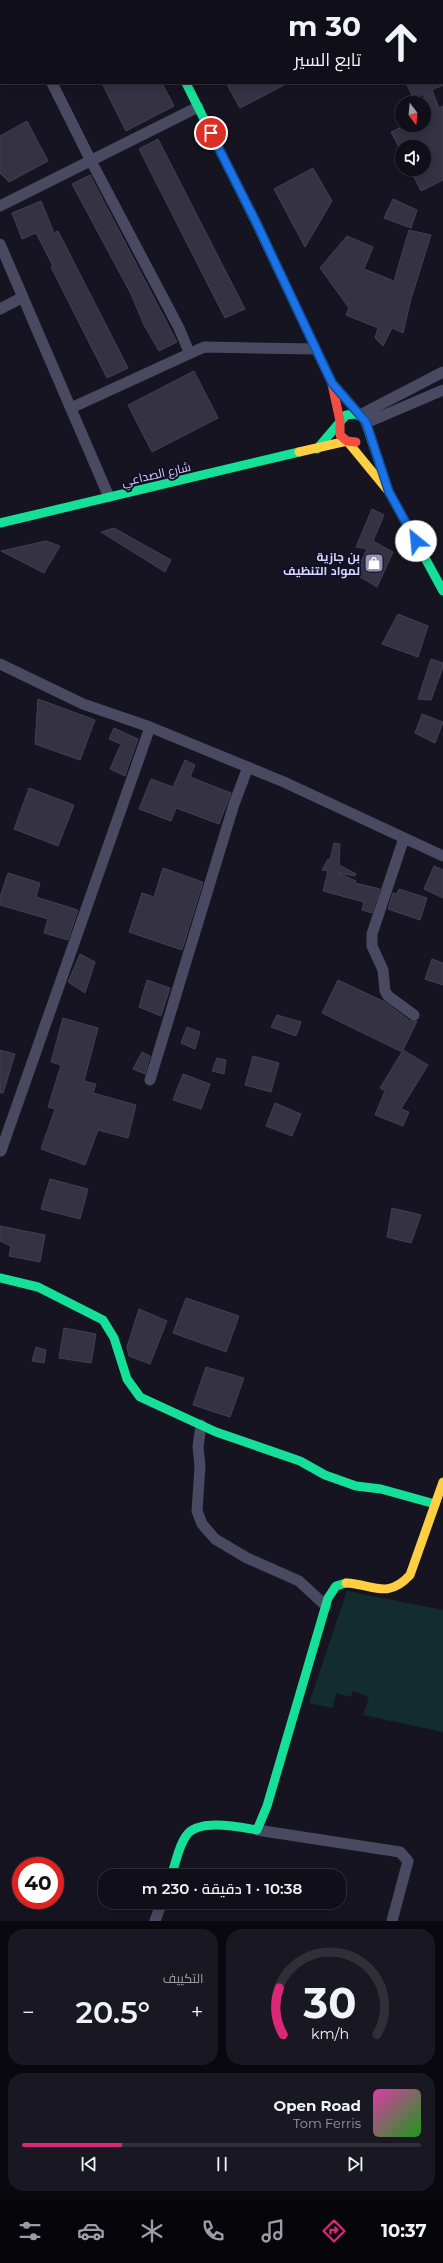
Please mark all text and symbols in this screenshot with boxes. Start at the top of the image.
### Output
text: 30 m [288,9,361,43]
icon: ahead [375,16,427,68]
text: تابع السير [294,49,361,71]
north arrow [395,96,431,132]
map controls [395,96,431,176]
pin [194,116,228,150]
icon: arrive [200,122,222,144]
button: sound [395,140,431,176]
street label: شارع الصداعي [120,459,193,492]
position arrow [395,520,437,562]
place label: بن جازية لمواد التنظيف [283,549,360,579]
shop icon: بن جازية لمواد التنظيف [363,552,385,574]
speed limit sign: 40 [12,1857,64,1909]
text: 10:38 · 1 دقيقة · 230 m [142,1879,302,1898]
text: التكييف [163,1970,204,1986]
text: 30 [303,1978,357,2028]
text: 20.5° [76,1994,150,2031]
text: − [22,1999,35,2026]
text: + [191,1999,204,2026]
text: km/h [311,2025,349,2043]
text: Open Road [274,2096,361,2115]
text: Tom Ferris [293,2115,361,2131]
icon: previous [78,2153,100,2175]
icon: pause [211,2153,233,2175]
icon: next [344,2153,366,2175]
icon: filters [16,2217,44,2245]
icon: car [77,2217,105,2245]
icon: climate [138,2217,166,2245]
icon: phone [199,2217,227,2245]
icon: music [259,2217,287,2245]
icon: directions [320,2217,348,2245]
text: 10:37 [381,2220,427,2242]

